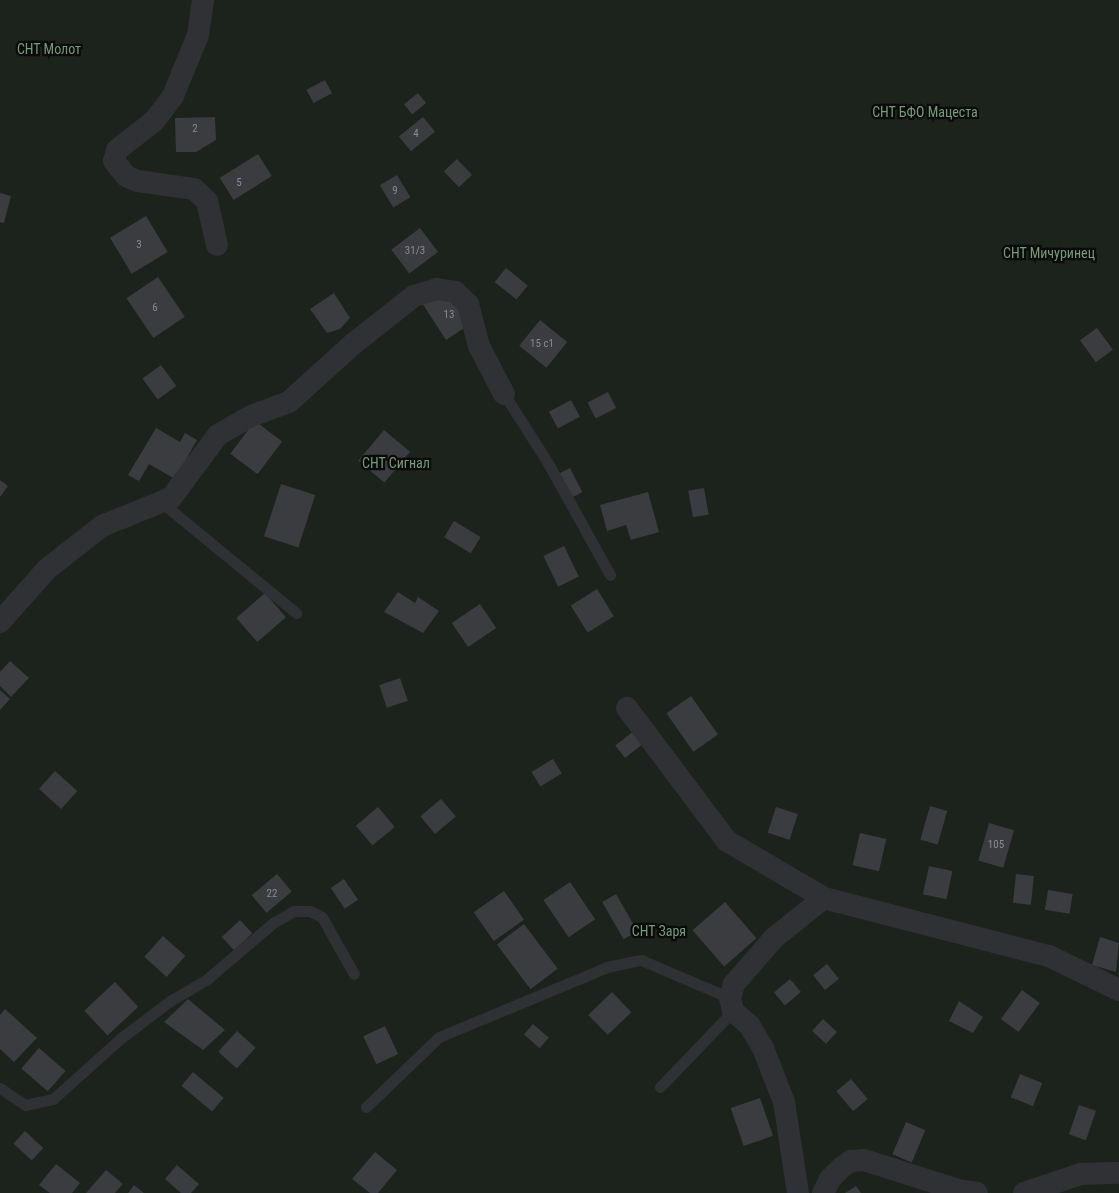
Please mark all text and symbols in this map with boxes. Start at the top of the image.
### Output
park label: СНТ Молот [17,41,81,57]
park label: СНТ БФО Мацеста [872,104,978,120]
house number: 2 [192,122,198,136]
house number: 4 [413,127,419,141]
house number: 5 [236,176,242,190]
house number: 9 [392,184,398,198]
house number: 3 [136,238,142,252]
house number: 31/3 [405,244,425,258]
park label: СНТ Мичуринец [1003,245,1095,261]
house number: 6 [152,301,158,315]
house number: 13 [444,308,454,322]
house number: 15 с1 [530,337,554,351]
park label: СНТ Сигнал [362,455,430,471]
house number: 105 [988,838,1004,852]
house number: 22 [267,887,277,901]
park label: СНТ Заря [632,923,686,939]

